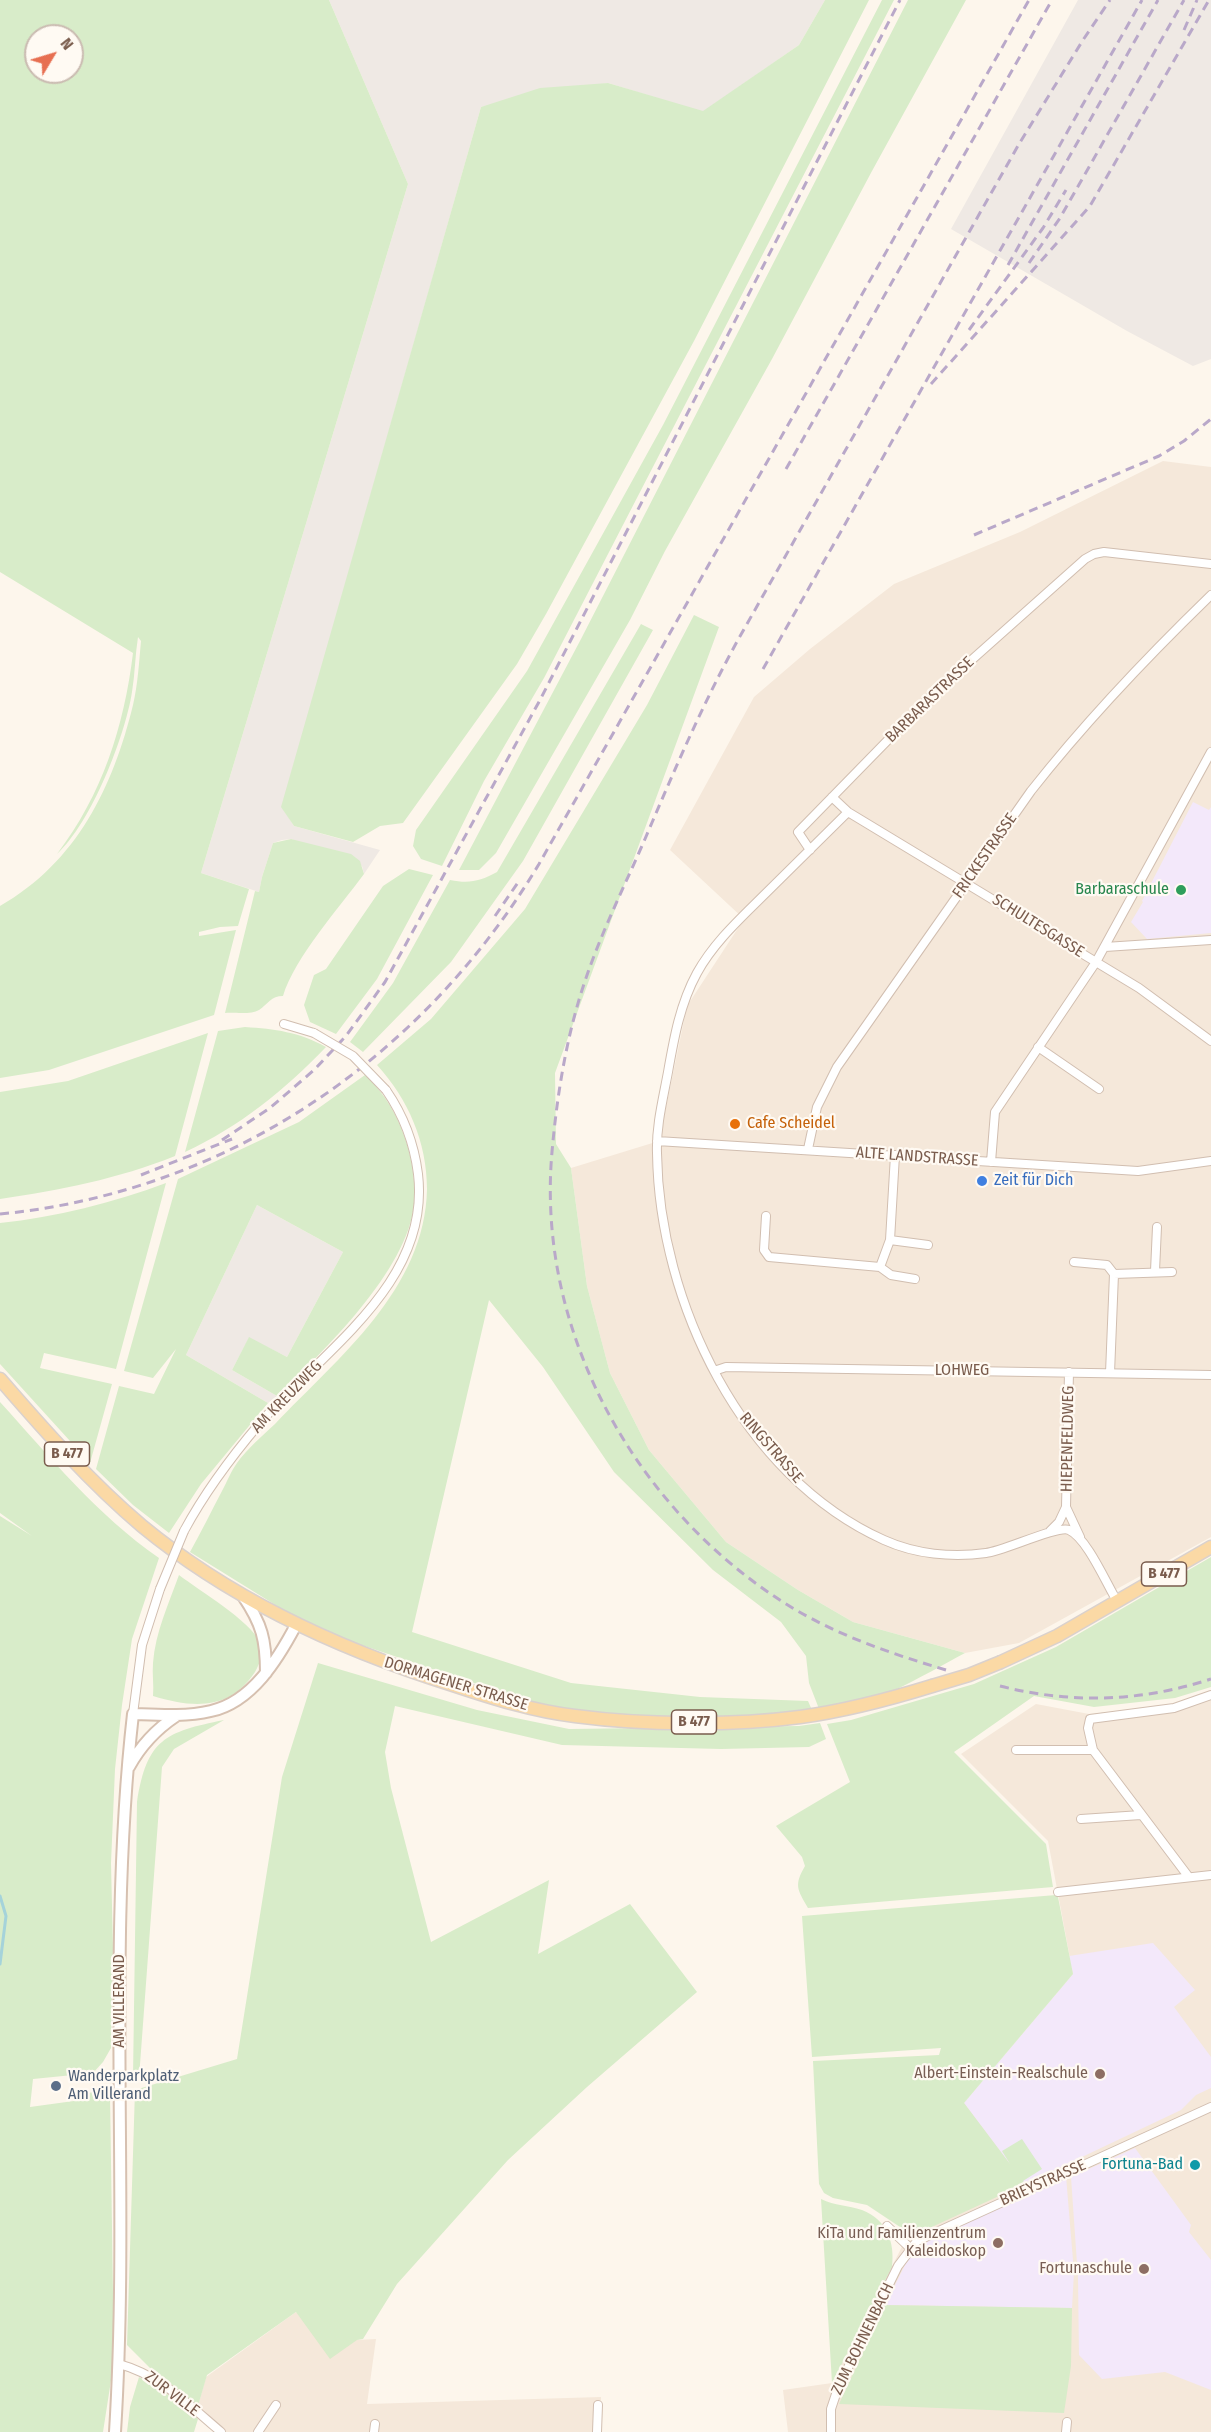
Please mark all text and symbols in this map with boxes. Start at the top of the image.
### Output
north arrow [24,24,84,84]
text: N [57,34,77,53]
street label: BARBARASTRASSE [882,653,978,747]
street label: FRICKESTRASSE [949,810,1021,902]
place label: Barbaraschule [1075,880,1169,900]
marker: Barbaraschule [1174,883,1188,897]
street label: SCHULTESGASSE [989,890,1087,962]
place label: Cafe Scheidel [747,1114,835,1134]
marker: Cafe Scheidel [728,1117,742,1131]
street label: ALTE LANDSTRASSE [855,1143,979,1171]
place label: Zeit für Dich [994,1171,1073,1191]
marker: Zeit für Dich [975,1174,989,1188]
street label: AM KREUZWEG [248,1357,326,1437]
street label: LOHWEG [935,1361,989,1381]
street label: HIEPENFELDWEG [1057,1386,1079,1492]
street label: RINGSTRASSE [735,1409,807,1487]
road number: B 477 [44,1442,90,1466]
road number: B 477 [1142,1562,1186,1586]
street label: DORMAGENER STRASSE [382,1653,530,1715]
road number: B 477 [672,1710,716,1734]
street label: AM VILLERAND [110,1954,130,2048]
place label: Albert-Einstein-Realschule [914,2064,1088,2084]
place label: Wanderparkplatz Am Villerand [68,2067,179,2105]
marker: Albert-Einstein-Realschule [1093,2067,1107,2081]
marker: Wanderparkplatz Am Villerand [49,2079,63,2093]
place label: Fortuna-Bad [1102,2155,1183,2175]
street label: BRIEYSTRASSE [997,2156,1089,2210]
marker: Fortuna-Bad [1188,2158,1202,2172]
place label: KiTa und Familienzentrum Kaleidoskop [817,2224,986,2262]
marker: KiTa und Familienzentrum Kaleidoskop [991,2236,1005,2250]
place label: Fortunaschule [1039,2259,1132,2279]
marker: Fortunaschule [1137,2262,1151,2276]
street label: ZUM BOHNENBACH [828,2280,898,2398]
street label: ZUR VILLE [141,2367,203,2421]

